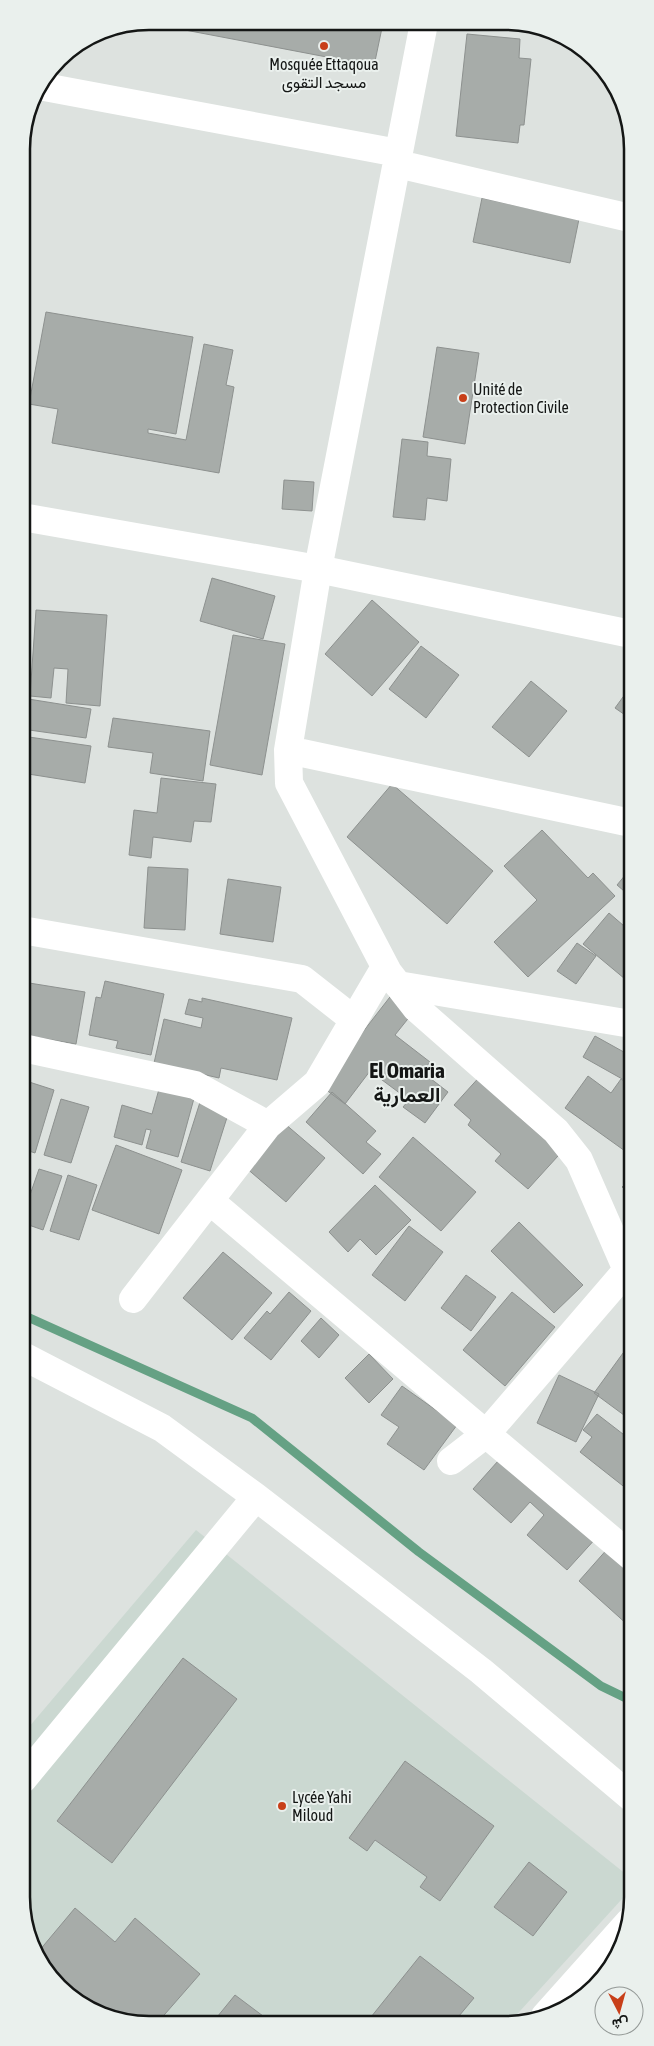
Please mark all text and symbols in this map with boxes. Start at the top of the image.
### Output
marker: Mosquée Ettaqoua مسجد التقوى [318,40,330,52]
place label: Mosquée Ettaqoua مسجد التقوى [269,55,379,93]
place label: Unité de Protection Civile [473,380,569,416]
marker: Unité de Protection Civile [457,392,469,404]
district label: El Omaria العمارية [369,1058,445,1108]
place label: Lycée Yahi Miloud [292,1788,352,1824]
marker: Lycée Yahi Miloud [276,1800,288,1812]
north arrow [594,1986,644,2036]
text: ش [611,2014,630,2033]

